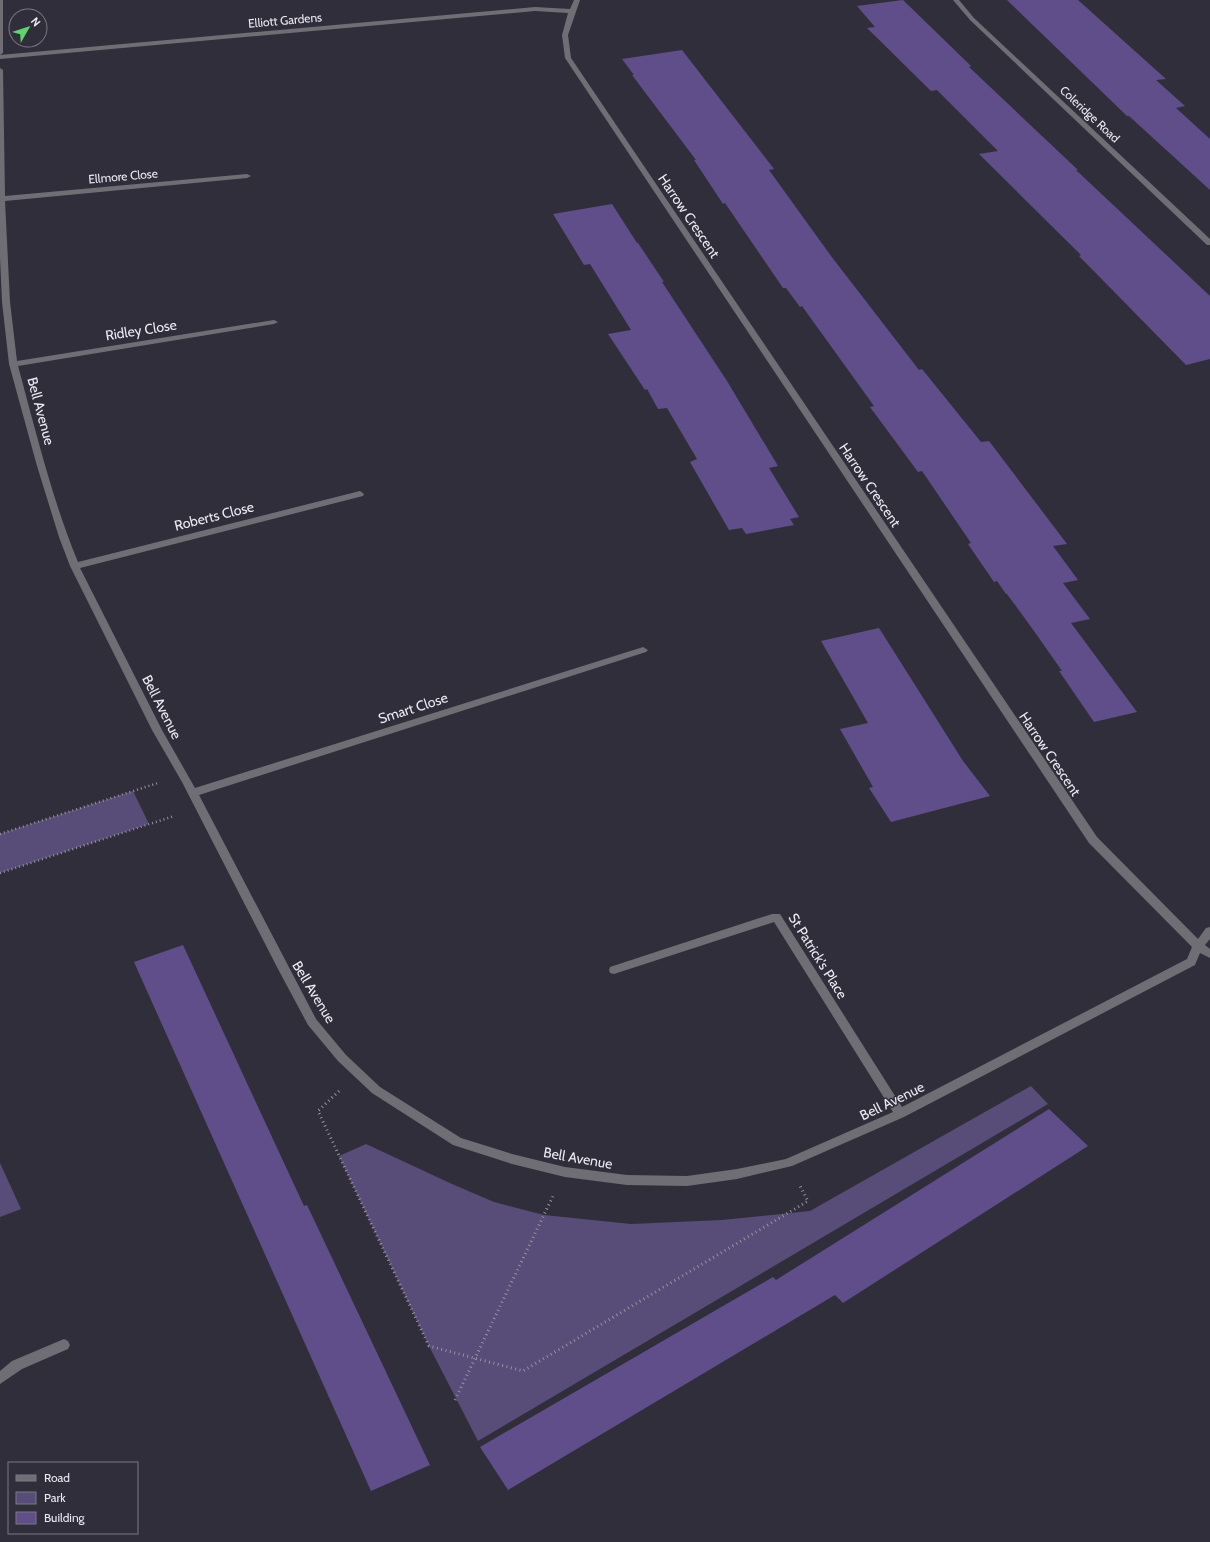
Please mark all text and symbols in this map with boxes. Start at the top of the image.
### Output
north arrow [8,8,48,48]
street label: Elliott Gardens [247,9,323,31]
text: N [28,14,44,29]
street label: Coleridge Road [1057,82,1123,146]
street label: Ellmore Close [88,165,158,187]
street label: Harrow Crescent [654,170,724,262]
street label: Ridley Close [104,315,178,345]
street label: Bell Avenue [23,375,59,447]
street label: Harrow Crescent [835,439,905,531]
street label: Roberts Close [172,497,256,535]
street label: Bell Avenue [138,672,186,742]
street label: Smart Close [376,688,450,728]
street label: Harrow Crescent [1015,708,1085,800]
street label: St Patrick's Place [785,910,851,1002]
street label: Bell Avenue [288,957,340,1027]
street label: Bell Avenue [857,1078,927,1124]
street label: Bell Avenue [542,1143,614,1173]
legend [8,1462,138,1534]
text: Road [44,1470,70,1485]
text: Park [44,1490,66,1505]
text: Building [44,1510,86,1525]

